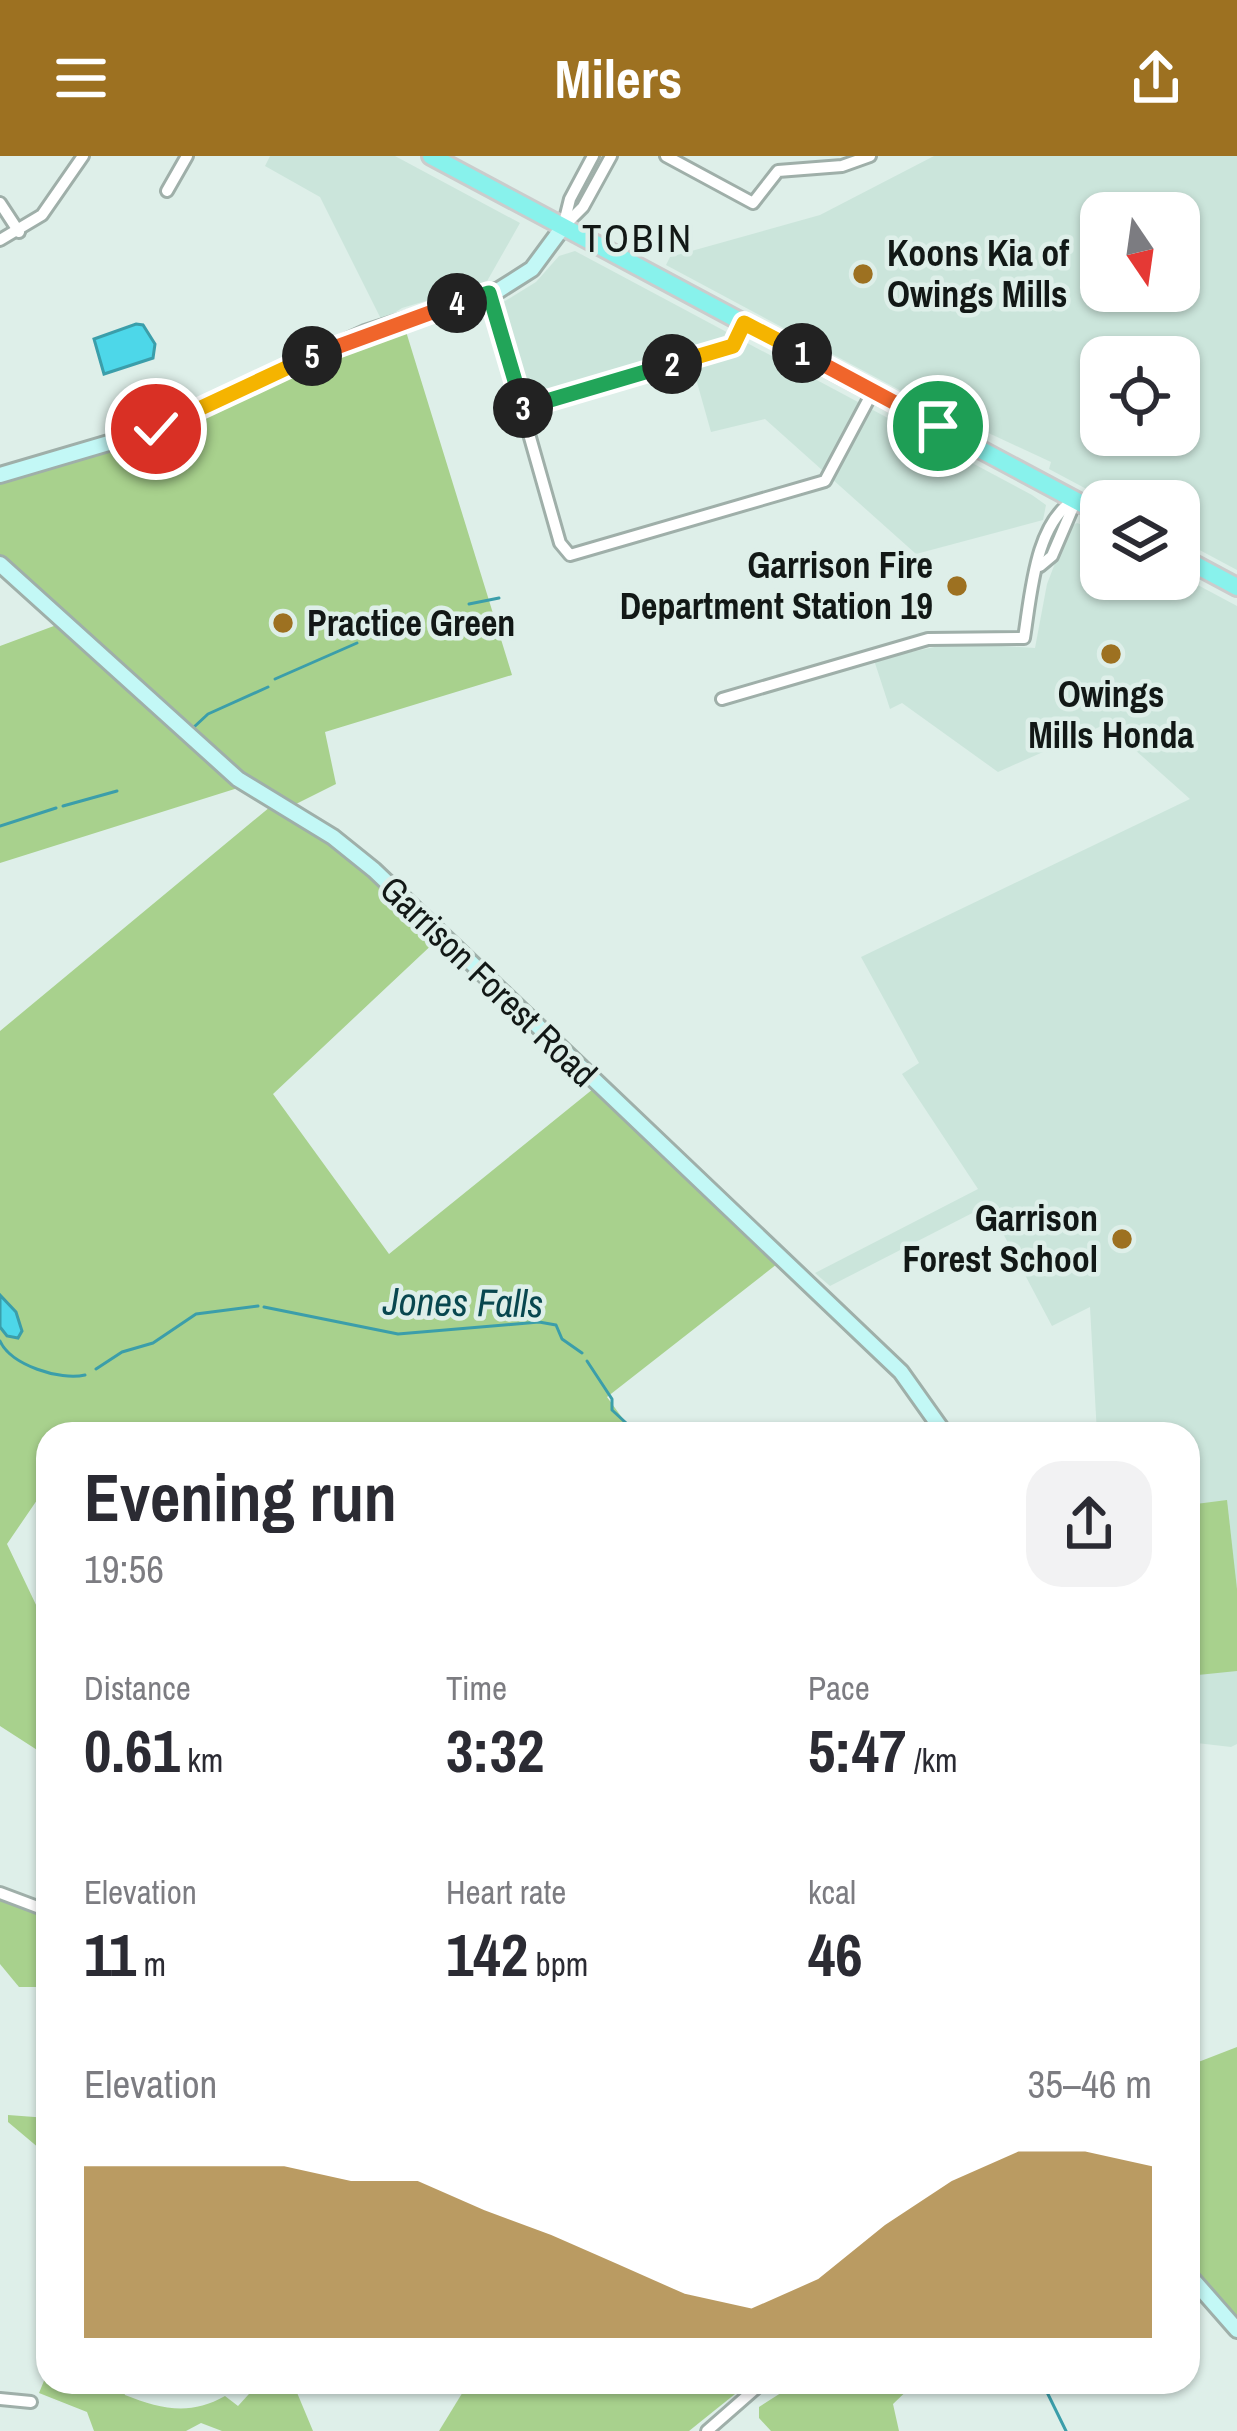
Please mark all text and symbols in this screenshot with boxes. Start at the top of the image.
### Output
text: Milers [555,42,682,115]
icon: menu [48,45,114,111]
icon: share [1123,45,1189,111]
north arrow [1080,192,1200,312]
map controls [1080,192,1200,600]
district label: TOBIN [582,212,694,264]
place label: Koons Kia of Owings Mills [887,229,1069,318]
marker: Koons Kia of Owings Mills [850,261,876,287]
pin: 4 [427,273,487,333]
text: 4 [449,281,465,325]
pin: 1 [772,323,832,383]
pin: 5 [282,326,342,386]
text: 1 [794,331,810,375]
text: 5 [304,334,320,378]
pin: 2 [642,334,702,394]
button: locate [1080,336,1200,456]
text: 2 [664,342,680,386]
pin [887,375,989,477]
pin [105,378,207,480]
pin: 3 [493,378,553,438]
text: 3 [515,386,531,430]
icon: arrive [905,393,971,459]
icon: check [123,396,189,462]
button: layers [1080,480,1200,600]
place label: Garrison Fire Department Station 19 [620,541,933,630]
marker: Garrison Fire Department Station 19 [944,573,970,599]
place label: Practice Green [307,599,515,647]
marker: Practice Green [270,610,296,636]
marker: Owings Mills Honda [1098,641,1124,667]
place label: Owings Mills Honda [1028,670,1194,759]
street label: Garrison Forest Road [370,865,608,1097]
place label: Garrison Forest School [903,1194,1098,1283]
marker: Garrison Forest School [1109,1226,1135,1252]
water label: Jones Falls [381,1275,544,1329]
text: Evening run [84,1453,397,1542]
button: share [1026,1461,1152,1587]
text: 19:56 [84,1543,164,1595]
text: Distance [84,1666,191,1710]
text: Time [446,1666,507,1710]
text: Pace [808,1666,870,1710]
text: 0.61 [84,1710,180,1791]
text: 3:32 [446,1710,544,1791]
text: 5:47 [808,1710,906,1791]
text: km [180,1738,223,1782]
text: /km [906,1738,958,1782]
text: Elevation [84,1870,197,1914]
text: Heart rate [446,1870,566,1914]
text: kcal [808,1870,856,1914]
text: 11 [84,1914,136,1995]
text: 142 [446,1914,528,1995]
text: 46 [808,1914,863,1995]
text: m [136,1942,166,1986]
text: bpm [528,1942,588,1986]
text: Elevation [84,2058,217,2110]
text: 35–46 m [1028,2058,1152,2110]

